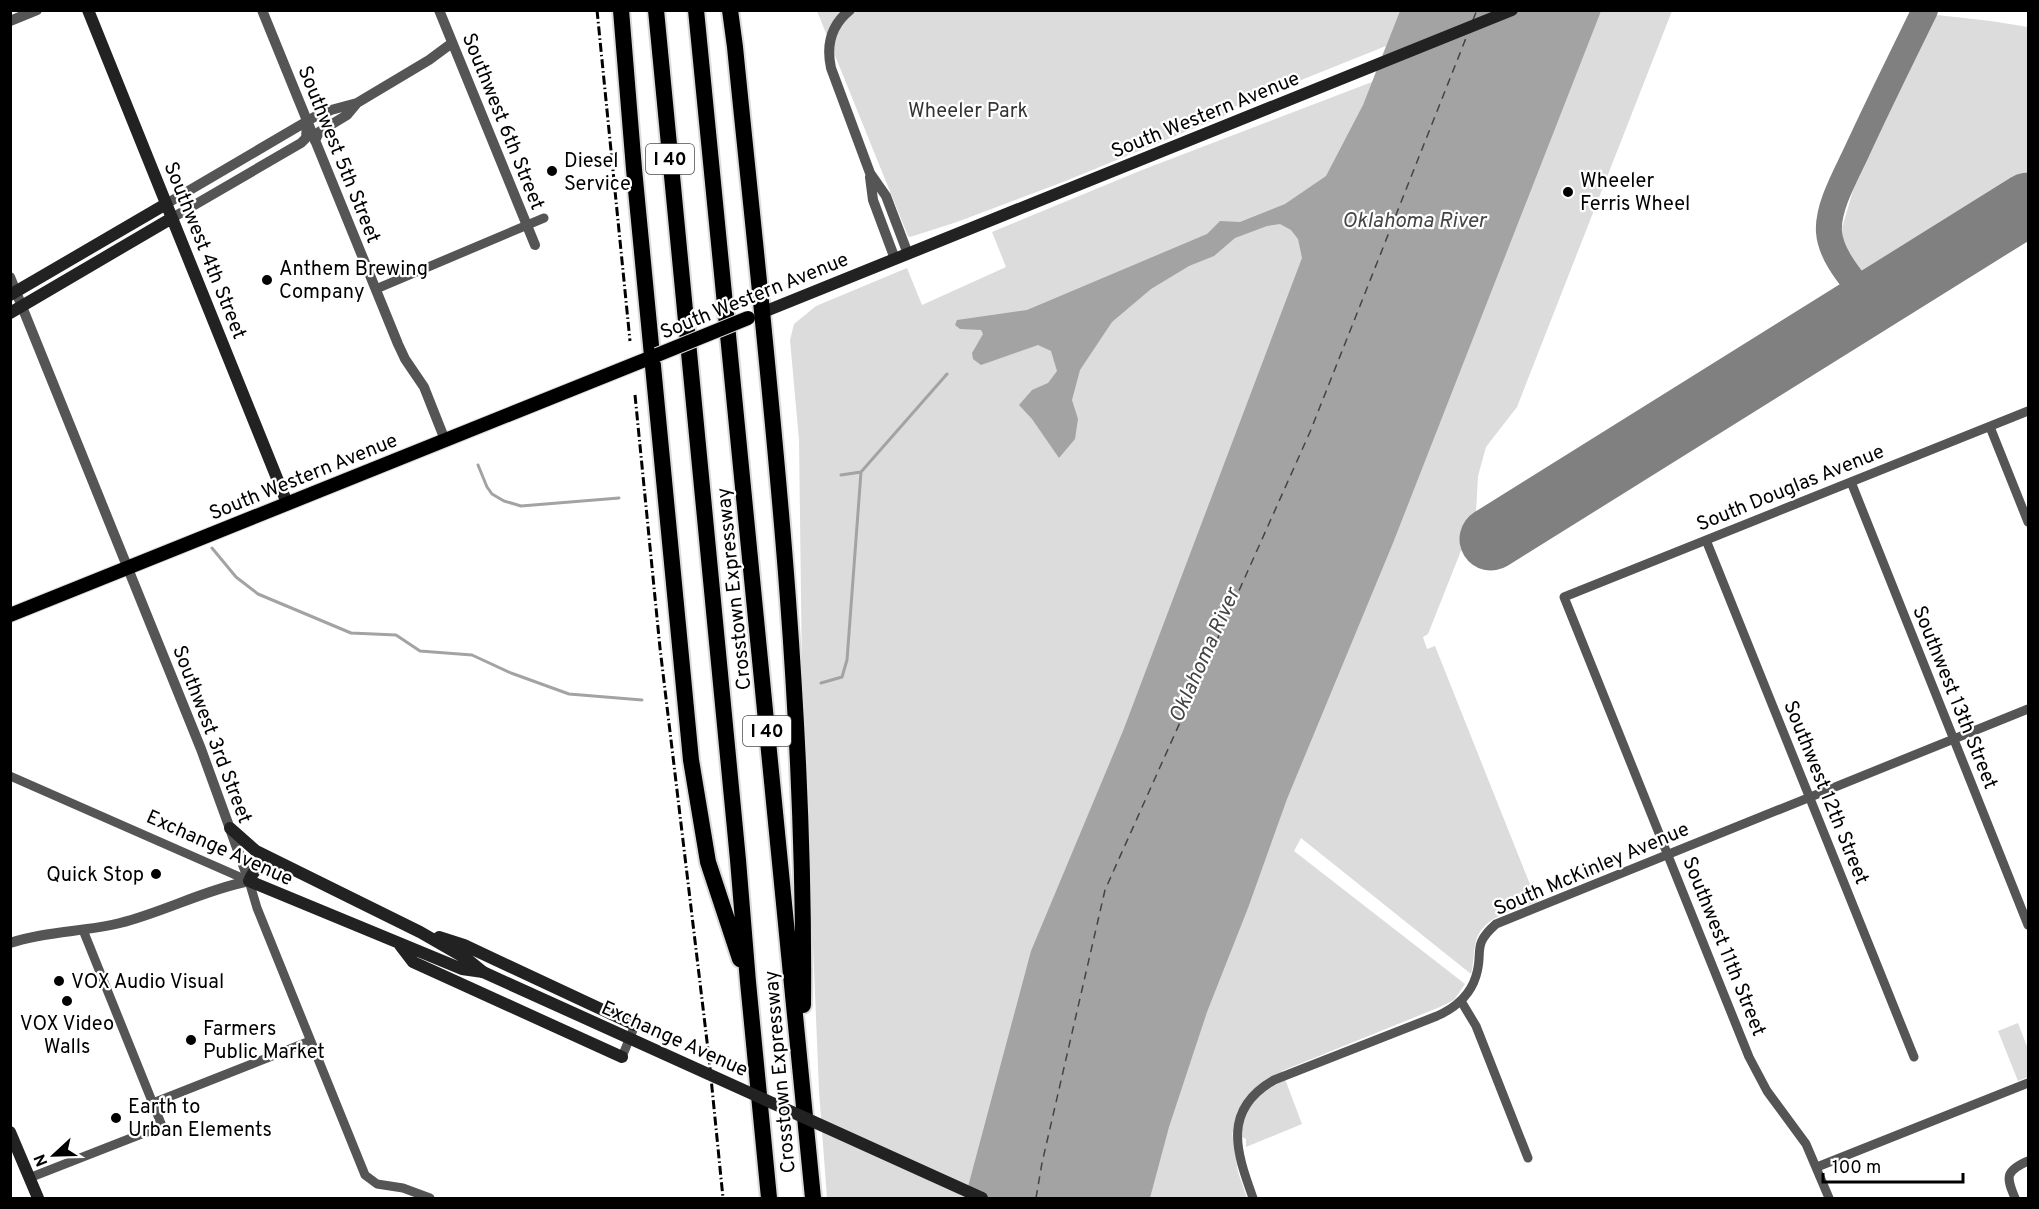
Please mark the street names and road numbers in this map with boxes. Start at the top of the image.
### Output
street label: Southwest 6th Street [455,29,550,214]
street label: Southwest 5th Street [291,62,386,247]
street label: South Western Avenue [1108,66,1304,166]
road number: I 40 [646,144,694,174]
street label: Southwest 4th Street [157,158,252,343]
street label: South Western Avenue [657,247,853,347]
street label: South Western Avenue [206,428,402,528]
street label: South Douglas Avenue [1693,439,1888,538]
street label: Crosstown Expressway [711,486,759,691]
street label: Southwest 13th Street [1905,602,2003,793]
street label: Southwest 3rd Street [165,642,257,827]
street label: Southwest 12th Street [1776,697,1874,889]
road number: I 40 [743,716,791,746]
street label: Exchange Avenue [142,805,297,893]
street label: South McKinley Avenue [1490,817,1693,923]
street label: Southwest 11th Street [1675,853,1771,1040]
street label: Crosstown Expressway [759,969,803,1174]
street label: Exchange Avenue [597,996,752,1084]

